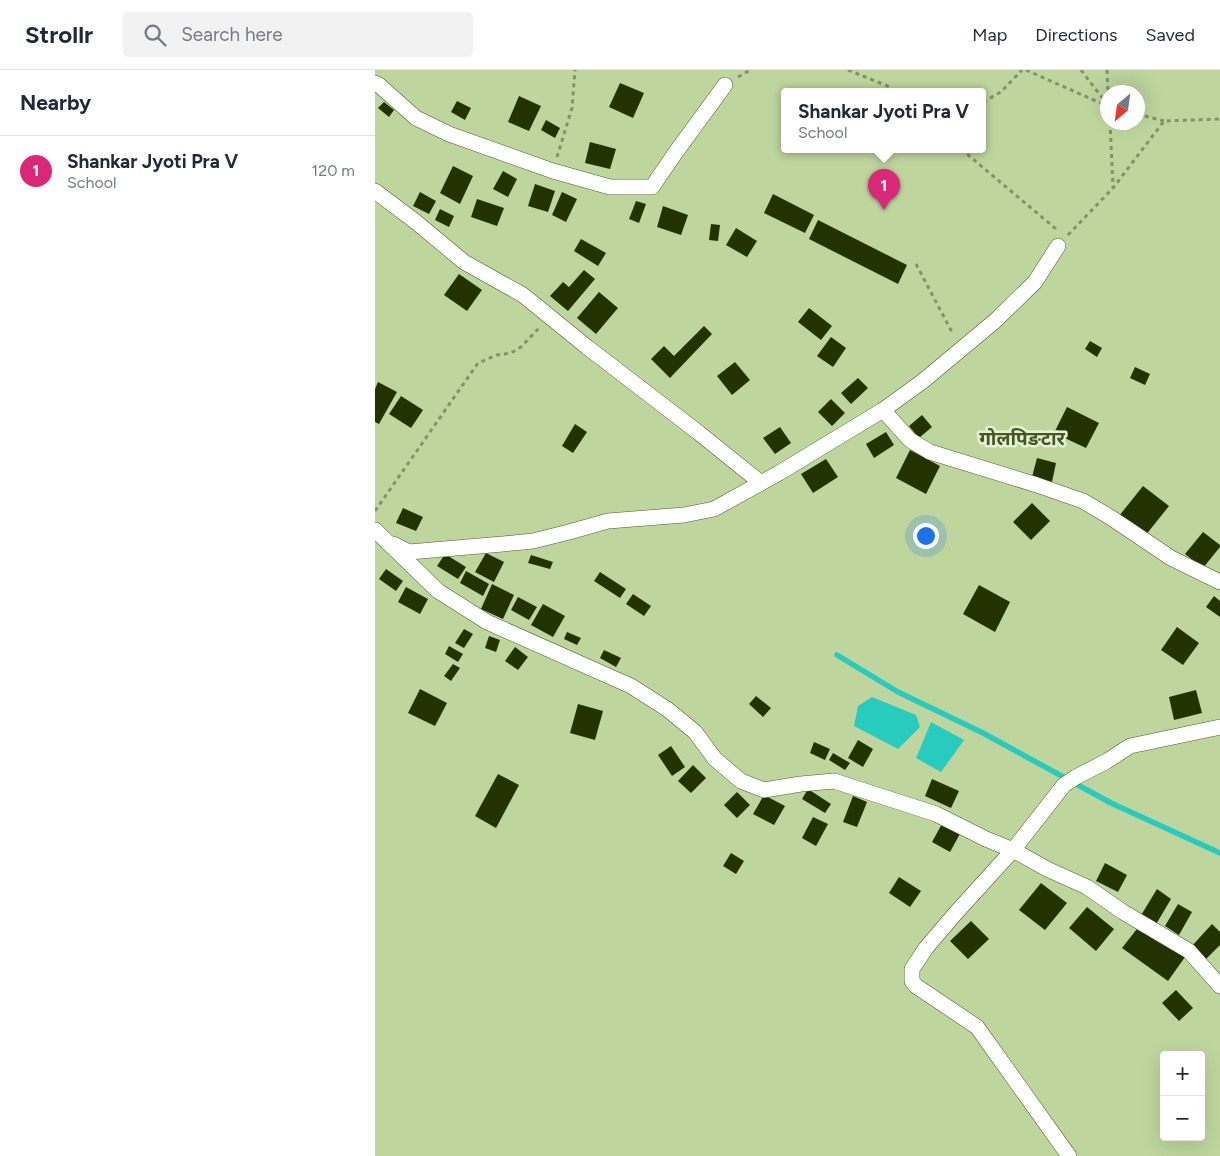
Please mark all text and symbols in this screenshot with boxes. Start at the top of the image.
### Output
search box [123,12,473,57]
text: Strollr [25,20,93,49]
icon: search [141,21,169,49]
text: Search here [181,23,283,46]
text: Map [972,24,1007,46]
text: Directions [1035,24,1117,46]
text: Saved [1145,24,1195,46]
north arrow [1100,85,1145,130]
popup [781,88,986,153]
text: Nearby [20,90,91,115]
text: Shankar Jyoti Pra V [798,100,969,123]
text: School [798,123,847,142]
text: Shankar Jyoti Pra V [67,150,238,173]
text: 1 [33,161,39,180]
text: 120 m [312,161,355,180]
pin: 1 [868,169,900,210]
text: School [67,173,117,192]
district label: गोलपिङटार [979,427,1065,450]
your location [913,523,939,549]
map controls [1160,1051,1205,1141]
button: + [1160,1051,1205,1096]
button: − [1160,1096,1205,1141]

